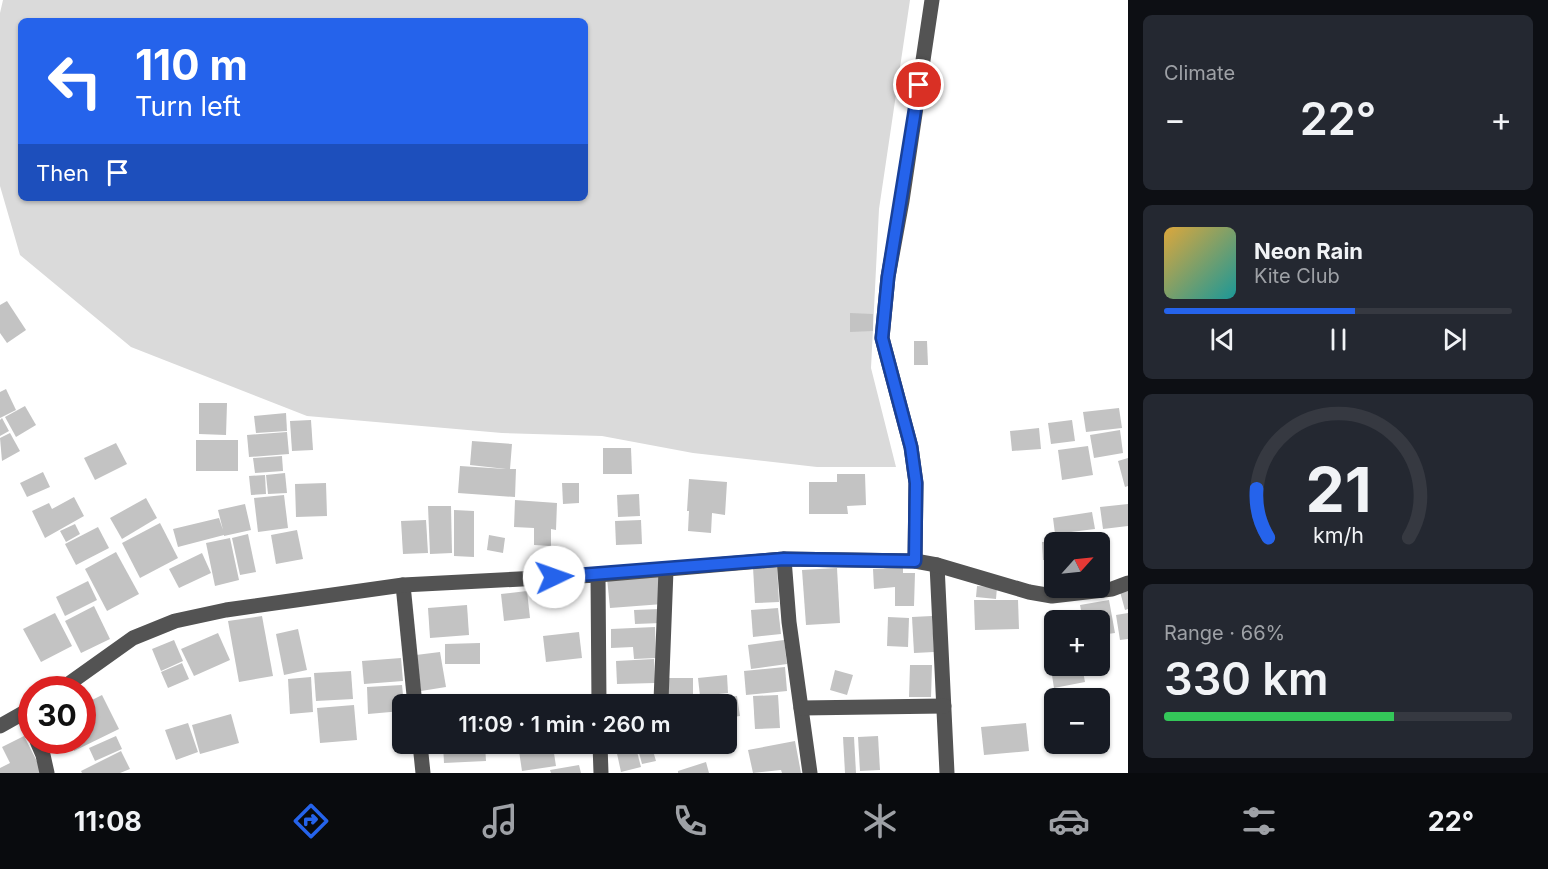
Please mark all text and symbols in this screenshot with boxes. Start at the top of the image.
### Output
text: 110 m [135,39,248,90]
icon: left [36,42,114,120]
pin [893,59,944,110]
text: Climate [1164,61,1235,85]
icon: arrive [902,68,935,101]
text: Turn left [135,90,241,123]
text: 22° [1300,91,1376,146]
text: − [1164,99,1186,139]
text: + [1490,99,1512,139]
icon: arrive [101,156,134,189]
text: Then [36,160,89,186]
text: Neon Rain [1254,238,1363,264]
text: Kite Club [1254,264,1340,288]
icon: previous [1206,323,1239,356]
icon: pause [1322,323,1355,356]
icon: next [1438,323,1471,356]
text: 21 [1305,452,1371,527]
text: km/h [1313,523,1363,549]
north arrow [1044,532,1110,598]
map controls [1044,532,1110,754]
position arrow [522,545,586,609]
button: + [1044,610,1110,676]
text: Range · 66% [1164,621,1285,645]
text: 330 km [1164,651,1328,706]
speed limit sign: 30 [18,676,96,754]
button: − [1044,688,1110,754]
text: 11:09 · 1 min · 260 m [459,711,670,737]
icon: directions [290,800,332,842]
icon: music [479,800,521,842]
icon: phone [669,800,711,842]
icon: climate [859,800,901,842]
icon: car [1048,800,1090,842]
icon: filters [1238,800,1280,842]
text: 11:08 [74,805,142,838]
text: 22° [1428,805,1474,838]

